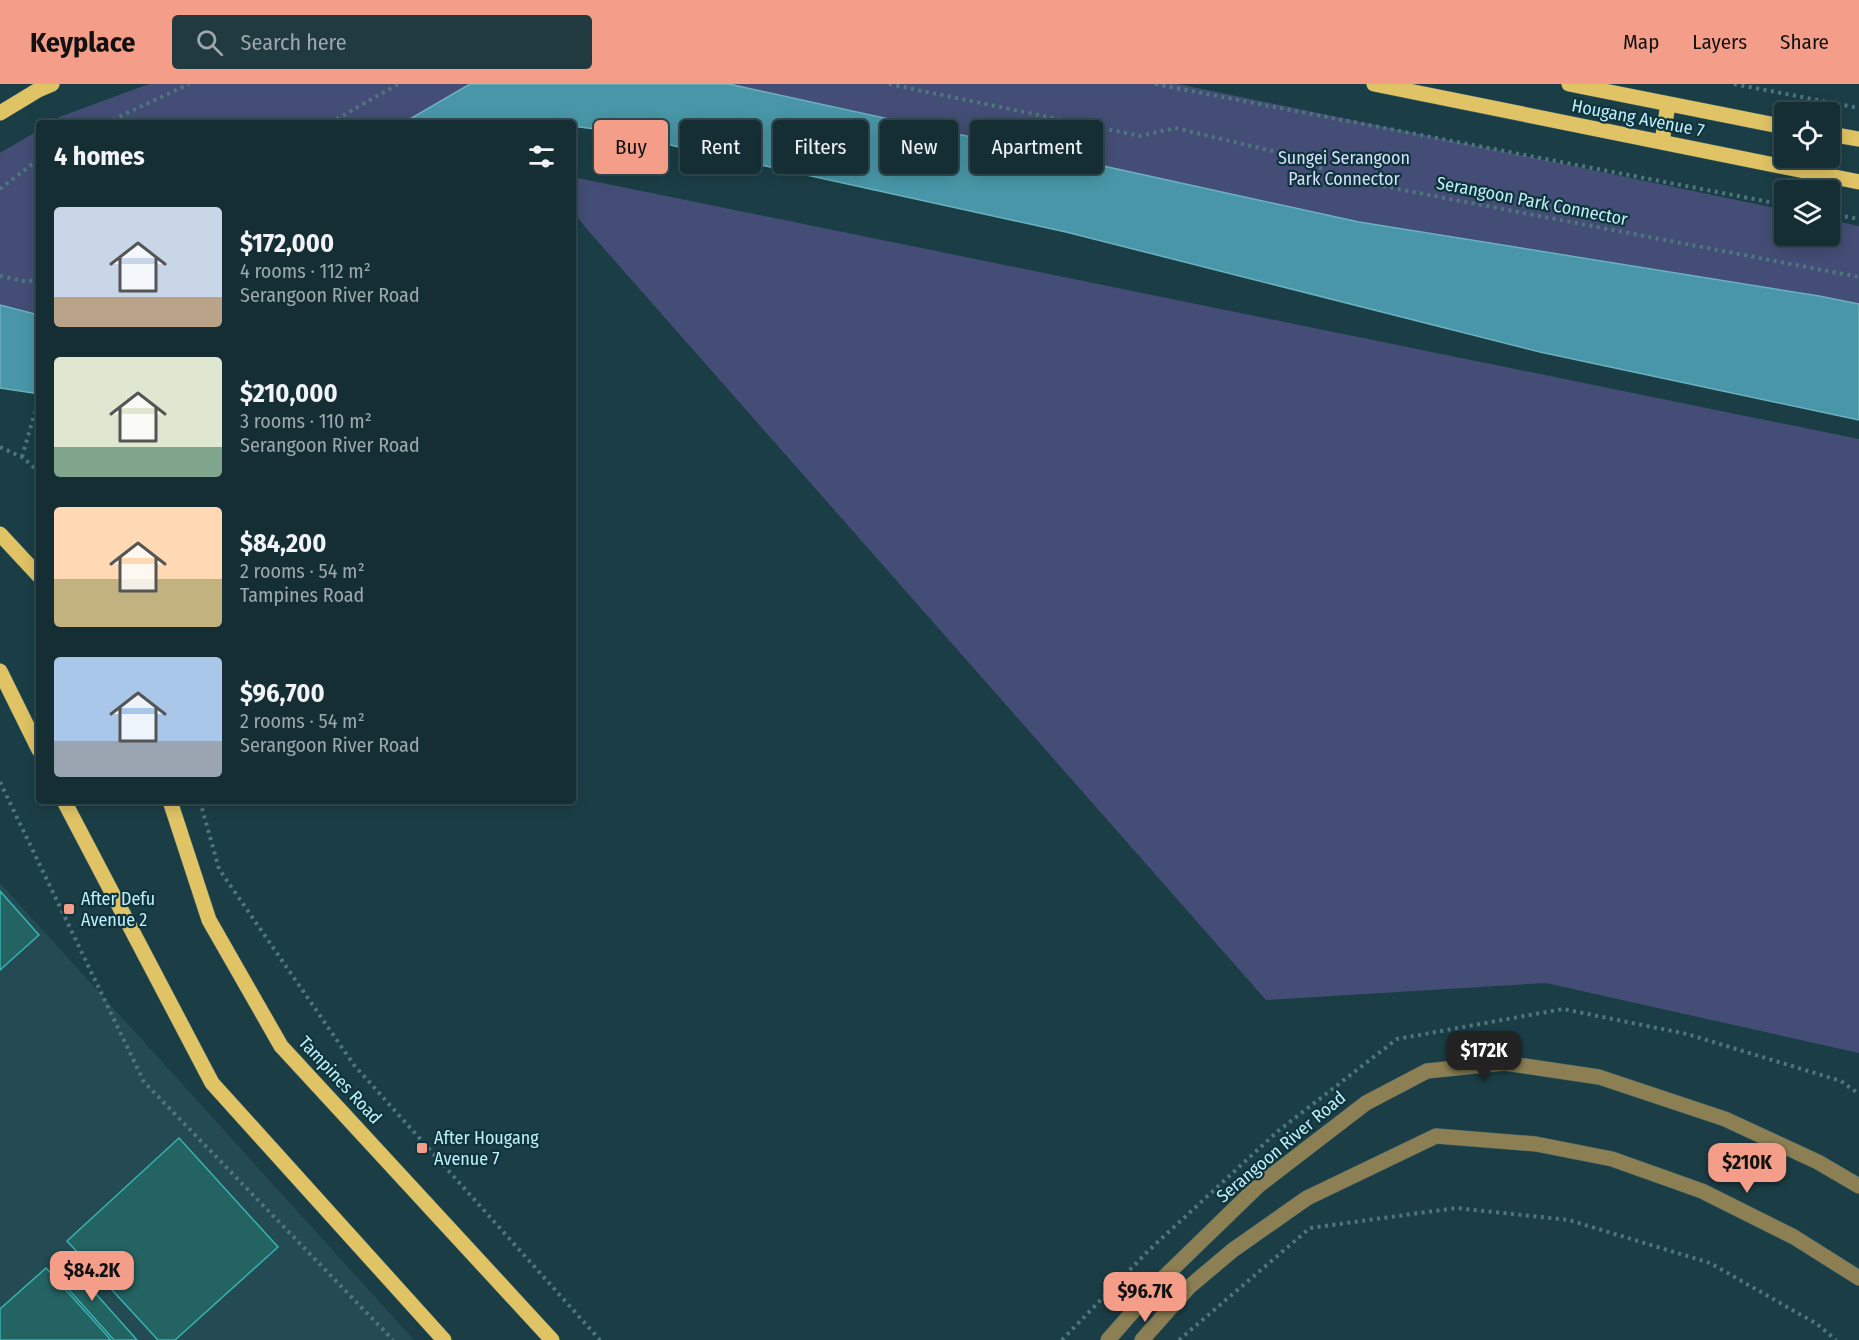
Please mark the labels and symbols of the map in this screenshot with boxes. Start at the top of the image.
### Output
street label: Hougang Avenue 7 [1570,94,1706,142]
park label: Sungei Serangoon Park Connector [1278,147,1410,190]
street label: Serangoon Park Connector [1435,172,1630,230]
place label: After Defu Avenue 2 [81,888,155,931]
marker: After Defu Avenue 2 [62,902,76,916]
pin: $172K [1442,1031,1526,1082]
street label: Tampines Road [294,1032,386,1128]
street label: Serangoon River Road [1212,1087,1350,1207]
place label: After Hougang Avenue 7 [434,1127,539,1170]
marker: After Hougang Avenue 7 [415,1141,429,1155]
pin: $210K [1705,1143,1789,1194]
pin: $84.2K [43,1251,141,1302]
pin: $96.7K [1096,1272,1194,1323]

